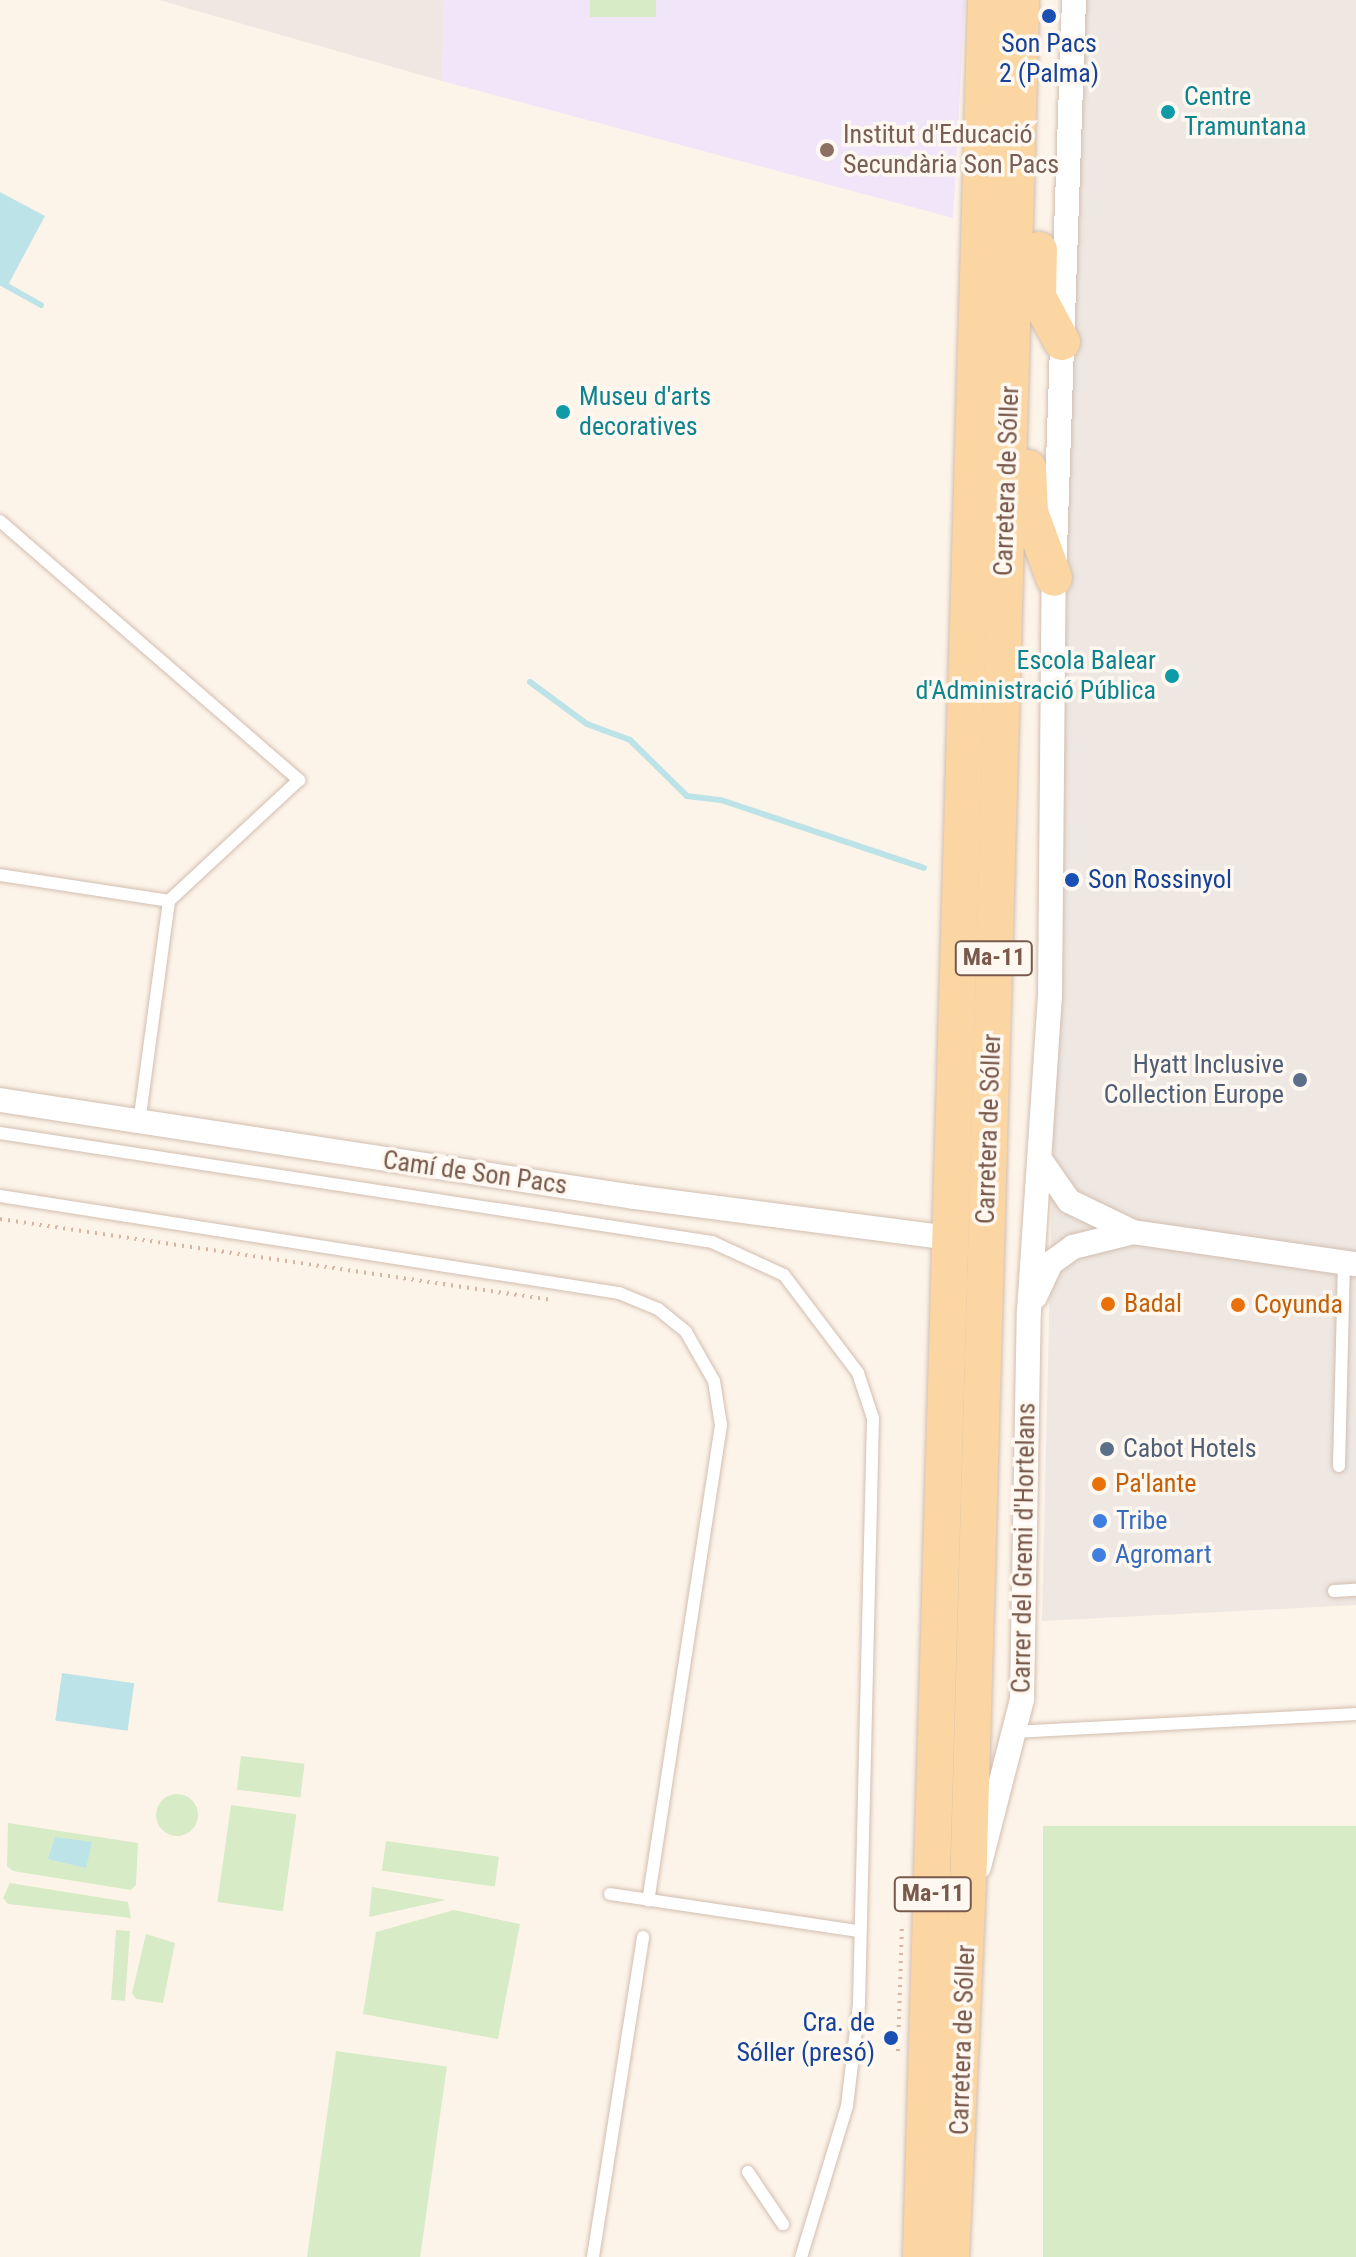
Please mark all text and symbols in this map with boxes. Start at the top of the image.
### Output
marker: Son Pacs 2 (Palma) [1040,7,1058,25]
place label: Son Pacs 2 (Palma) [999,28,1099,90]
place label: Centre Tramuntana [1184,81,1306,142]
marker: Centre Tramuntana [1159,103,1177,121]
place label: Institut d'Educació Secundària Son Pacs [843,119,1059,180]
marker: Institut d'Educació Secundària Son Pacs [818,141,836,159]
place label: Museu d'arts decoratives [579,381,711,442]
street label: Carretera de Sóller [988,385,1026,577]
marker: Museu d'arts decoratives [554,403,572,421]
place label: Escola Balear d'Administració Pública [915,645,1156,706]
marker: Escola Balear d'Administració Pública [1163,667,1181,685]
place label: Son Rossinyol [1088,864,1232,896]
marker: Son Rossinyol [1063,871,1081,889]
road number: Ma-11 [954,938,1034,978]
street label: Carretera de Sóller [970,1033,1008,1225]
place label: Hyatt Inclusive Collection Europe [1104,1049,1284,1110]
marker: Hyatt Inclusive Collection Europe [1291,1071,1309,1089]
street label: Camí de Son Pacs [381,1145,569,1201]
place label: Badal [1124,1288,1182,1320]
place label: Coyunda [1254,1289,1343,1321]
marker: Badal [1099,1295,1117,1313]
marker: Coyunda [1229,1296,1247,1314]
street label: Carrer del Gremi d'Hortelans [1006,1402,1042,1694]
place label: Cabot Hotels [1123,1433,1257,1465]
marker: Cabot Hotels [1098,1440,1116,1458]
place label: Pa'lante [1115,1468,1196,1500]
marker: Pa'lante [1090,1475,1108,1493]
place label: Tribe [1116,1505,1167,1537]
marker: Tribe [1091,1512,1109,1530]
place label: Agromart [1115,1539,1212,1571]
marker: Agromart [1090,1546,1108,1564]
road number: Ma-11 [893,1874,973,1914]
street label: Carretera de Sóller [944,1944,982,2136]
place label: Cra. de Sóller (presó) [736,2007,875,2068]
marker: Cra. de Sóller (presó) [882,2029,900,2047]

